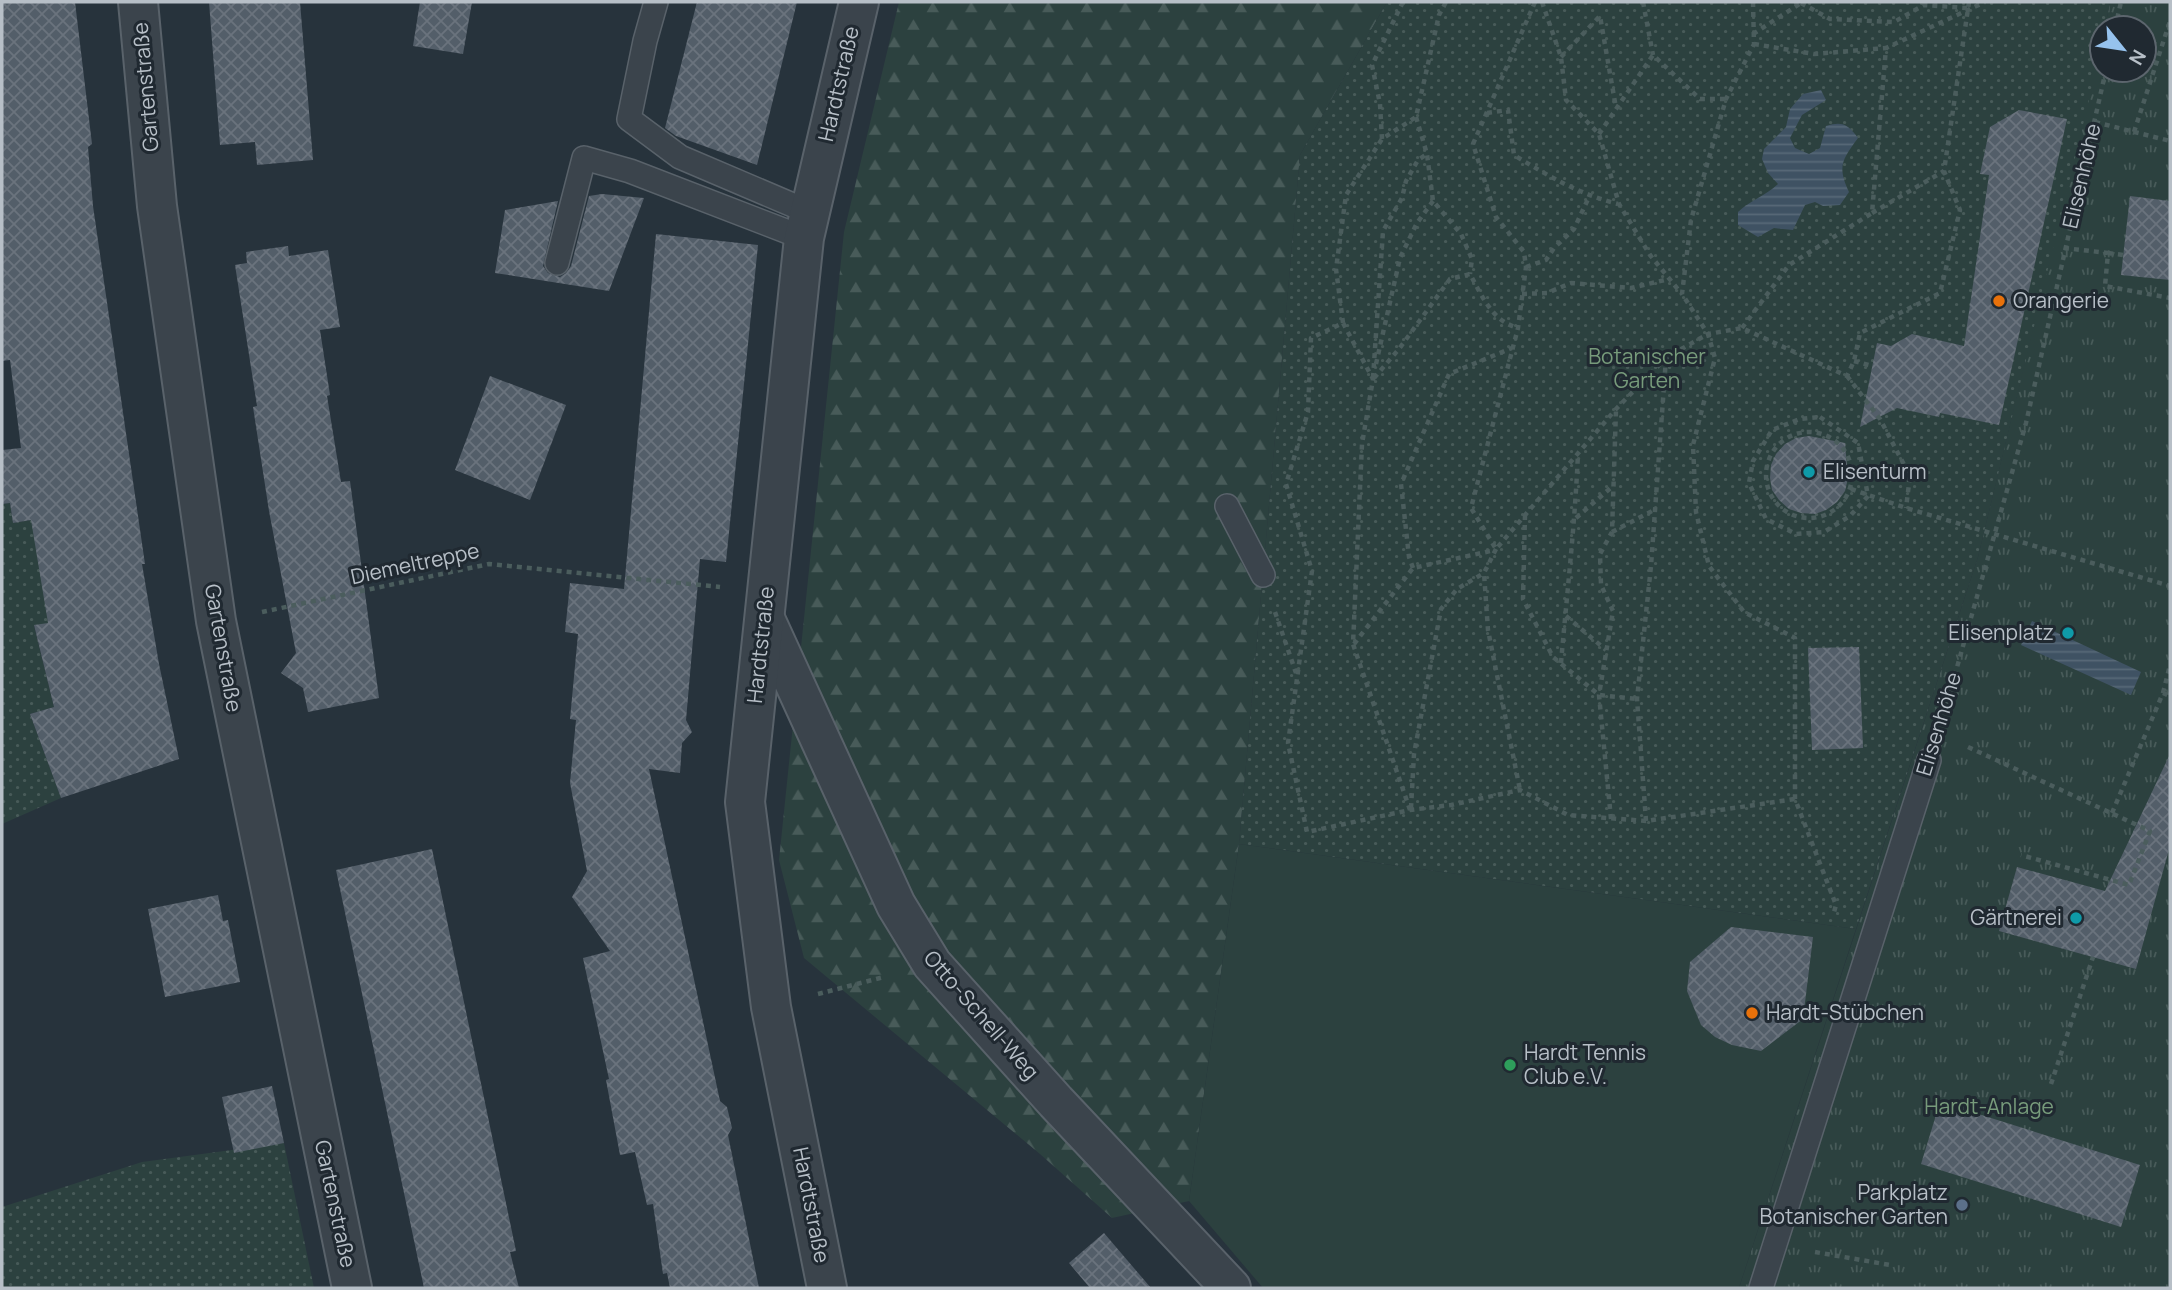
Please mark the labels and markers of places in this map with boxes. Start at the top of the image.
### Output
place label: Orangerie [2013,286,2109,314]
marker: Orangerie [1991,293,2007,309]
place label: Elisenturm [1823,457,1927,485]
marker: Elisenturm [1801,464,1817,480]
place label: Elisenplatz [1948,618,2054,646]
marker: Elisenplatz [2060,625,2076,641]
place label: Gärtnerei [1970,903,2062,931]
marker: Gärtnerei [2068,910,2084,926]
place label: Hardt-Stübchen [1766,998,1924,1026]
marker: Hardt-Stübchen [1744,1005,1760,1021]
place label: Hardt Tennis Club e.V. [1524,1038,1646,1090]
marker: Hardt Tennis Club e.V. [1502,1057,1518,1073]
place label: Parkplatz Botanischer Garten [1760,1178,1948,1230]
marker: Parkplatz Botanischer Garten [1954,1197,1970,1213]

